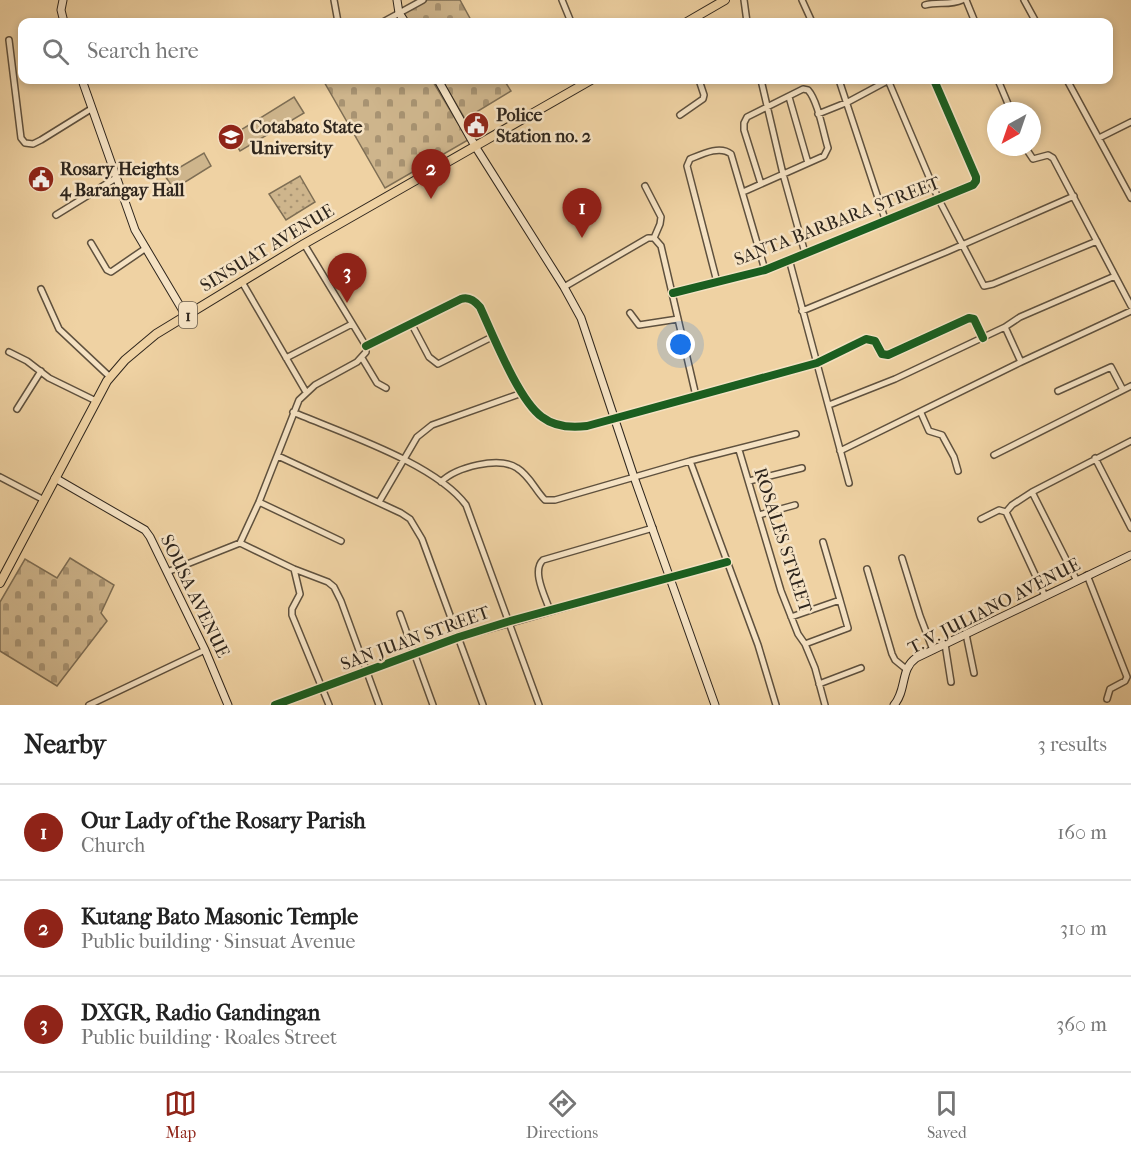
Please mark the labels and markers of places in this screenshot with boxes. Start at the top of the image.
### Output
place label: Police Station no. 2 [496,105,591,147]
public building icon: Police Station no. 2 [461,110,491,140]
place label: Cotabato State University [249,117,363,159]
school or university icon: Cotabato State University [216,122,246,152]
pin: 2 [412,150,450,199]
place label: Rosary Heights 4 Barangay Hall [59,159,186,201]
public building icon: Rosary Heights 4 Barangay Hall [26,164,56,194]
pin: 1 [562,188,602,238]
pin: 3 [328,254,366,303]

